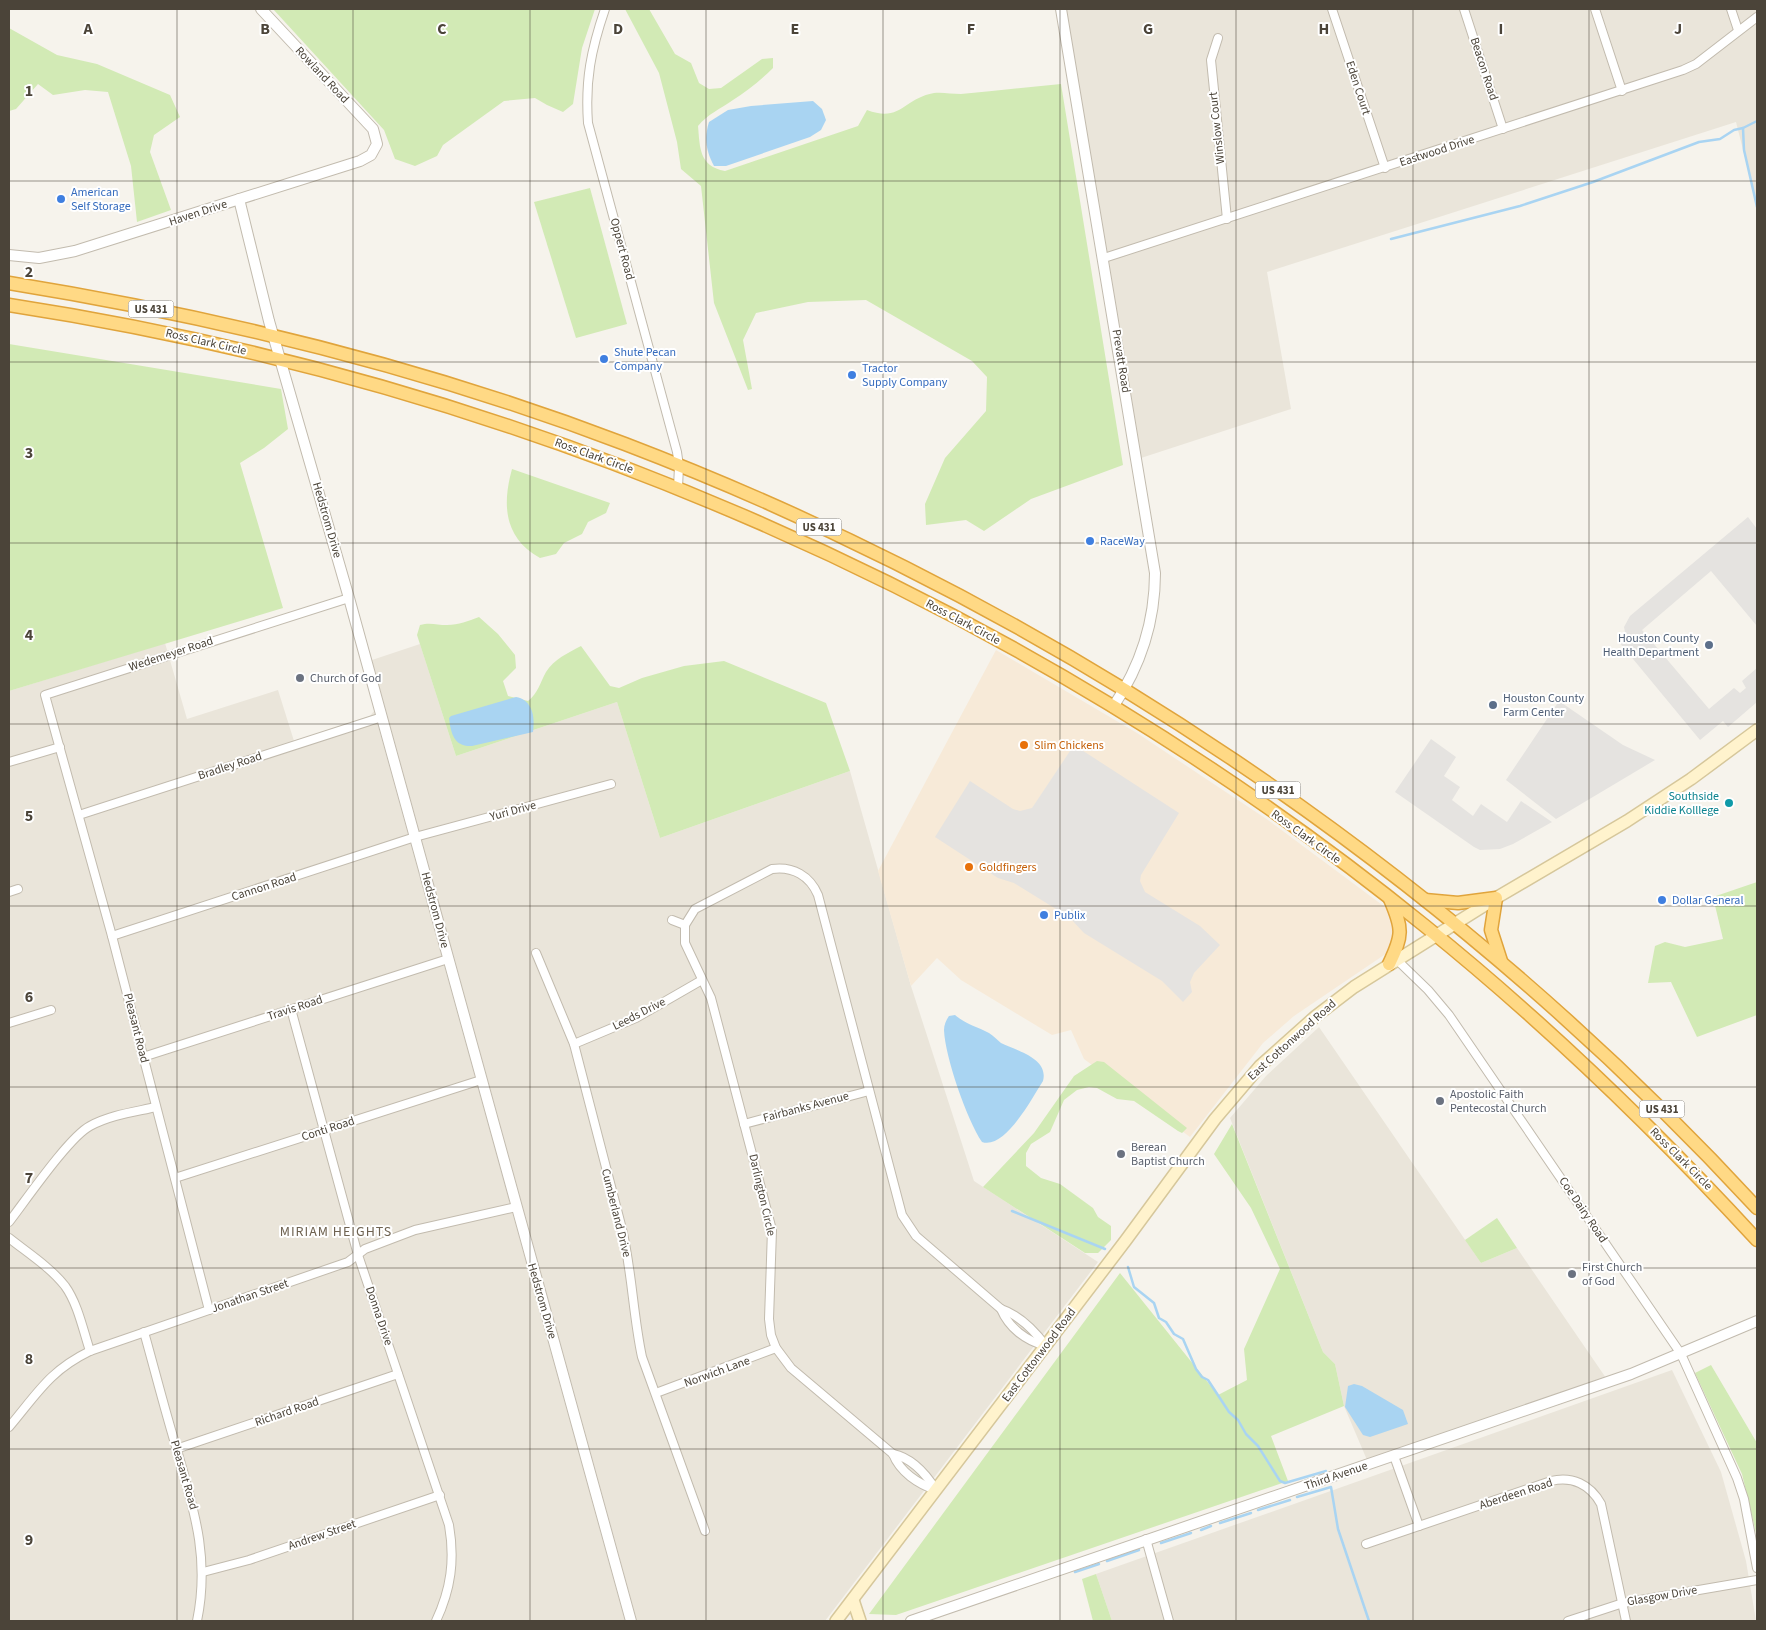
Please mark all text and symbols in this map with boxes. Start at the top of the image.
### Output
text: A [82,18,93,40]
text: B [260,18,270,40]
text: C [437,18,447,40]
text: D [613,18,623,40]
text: E [791,18,799,40]
text: F [967,18,975,40]
text: G [1143,18,1153,40]
text: H [1319,18,1329,40]
text: I [1499,18,1503,40]
text: J [1674,18,1682,40]
street label: Beacon Road [1466,35,1502,103]
street label: Rowland Road [291,43,353,107]
street label: Eden Court [1341,59,1375,117]
text: 1 [25,80,33,102]
street label: Winslow Court [1205,91,1229,165]
street label: Eastwood Drive [1397,131,1477,171]
place label: American Self Storage [71,184,131,215]
marker: American Self Storage [55,193,67,205]
street label: Haven Drive [167,196,229,230]
street label: Oppert Road [606,216,638,282]
text: 2 [25,261,33,283]
road number: US 431 [128,300,174,318]
street label: Ross Clark Circle [164,324,248,360]
street label: Prevatt Road [1108,328,1134,394]
place label: Shute Pecan Company [614,344,676,375]
marker: Shute Pecan Company [598,353,610,365]
place label: Tractor Supply Company [862,360,948,391]
marker: Tractor Supply Company [846,369,858,381]
street label: Ross Clark Circle [552,434,636,478]
text: 3 [25,442,33,464]
street label: Hedstrom Drive [308,480,346,560]
road number: US 431 [796,518,842,536]
place label: RaceWay [1100,533,1145,550]
marker: RaceWay [1084,535,1096,547]
street label: Ross Clark Circle [923,595,1003,649]
text: 4 [25,624,34,646]
place label: Houston County Health Department [1603,630,1699,661]
street label: Wedemeyer Road [127,632,215,676]
marker: Houston County Health Department [1703,639,1715,651]
place label: Church of God [310,670,381,687]
marker: Church of God [294,672,306,684]
place label: Houston County Farm Center [1503,690,1585,721]
marker: Houston County Farm Center [1487,699,1499,711]
place label: Slim Chickens [1034,737,1104,754]
marker: Slim Chickens [1018,739,1030,751]
street label: Bradley Road [196,748,264,784]
road number: US 431 [1256,782,1300,798]
place label: Southside Kiddie Kolllege [1644,788,1719,819]
street label: Yuri Drive [487,797,538,826]
marker: Southside Kiddie Kolllege [1723,797,1735,809]
text: 5 [25,805,33,827]
street label: Ross Clark Circle [1268,806,1344,868]
place label: Goldfingers [979,859,1037,876]
marker: Goldfingers [963,861,975,873]
street label: Cannon Road [229,869,299,905]
street label: Hedstrom Drive [417,870,453,950]
place label: Dollar General [1672,892,1743,909]
marker: Dollar General [1656,894,1668,906]
place label: Publix [1054,907,1086,924]
marker: Publix [1038,909,1050,921]
text: 6 [25,986,33,1008]
street label: Pleasant Road [119,991,153,1065]
street label: Travis Road [265,991,325,1025]
street label: Leeds Drive [609,993,669,1035]
street label: East Cottonwood Road [1244,996,1340,1084]
place label: Apostolic Faith Pentecostal Church [1450,1086,1547,1117]
street label: Fairbanks Avenue [761,1087,851,1127]
marker: Apostolic Faith Pentecostal Church [1434,1095,1446,1107]
road number: US 431 [1640,1100,1684,1118]
street label: Conti Road [299,1112,357,1146]
street label: Ross Clark Circle [1646,1124,1716,1194]
place label: Berean Baptist Church [1131,1139,1205,1170]
marker: Berean Baptist Church [1115,1148,1127,1160]
street label: Darlington Circle [744,1152,780,1238]
text: 7 [25,1167,33,1189]
street label: Cumberland Drive [597,1167,635,1259]
street label: Coe Dairy Road [1555,1174,1611,1246]
district label: MIRIAM HEIGHTS [280,1222,392,1242]
place label: First Church of God [1582,1259,1642,1290]
street label: Hedstrom Drive [523,1261,561,1341]
marker: First Church of God [1566,1268,1578,1280]
street label: Jonathan Street [209,1275,291,1317]
street label: Donna Drive [361,1284,397,1348]
street label: East Cottonwood Road [998,1304,1080,1406]
text: 8 [25,1348,33,1370]
street label: Norwich Lane [682,1352,752,1392]
street label: Richard Road [253,1393,321,1431]
street label: Pleasant Road [166,1438,202,1512]
street label: Third Avenue [1302,1457,1370,1495]
street label: Aberdeen Road [1477,1474,1555,1514]
street label: Andrew Street [286,1515,358,1555]
text: 9 [25,1529,33,1551]
street label: Glasgow Drive [1626,1581,1698,1611]

